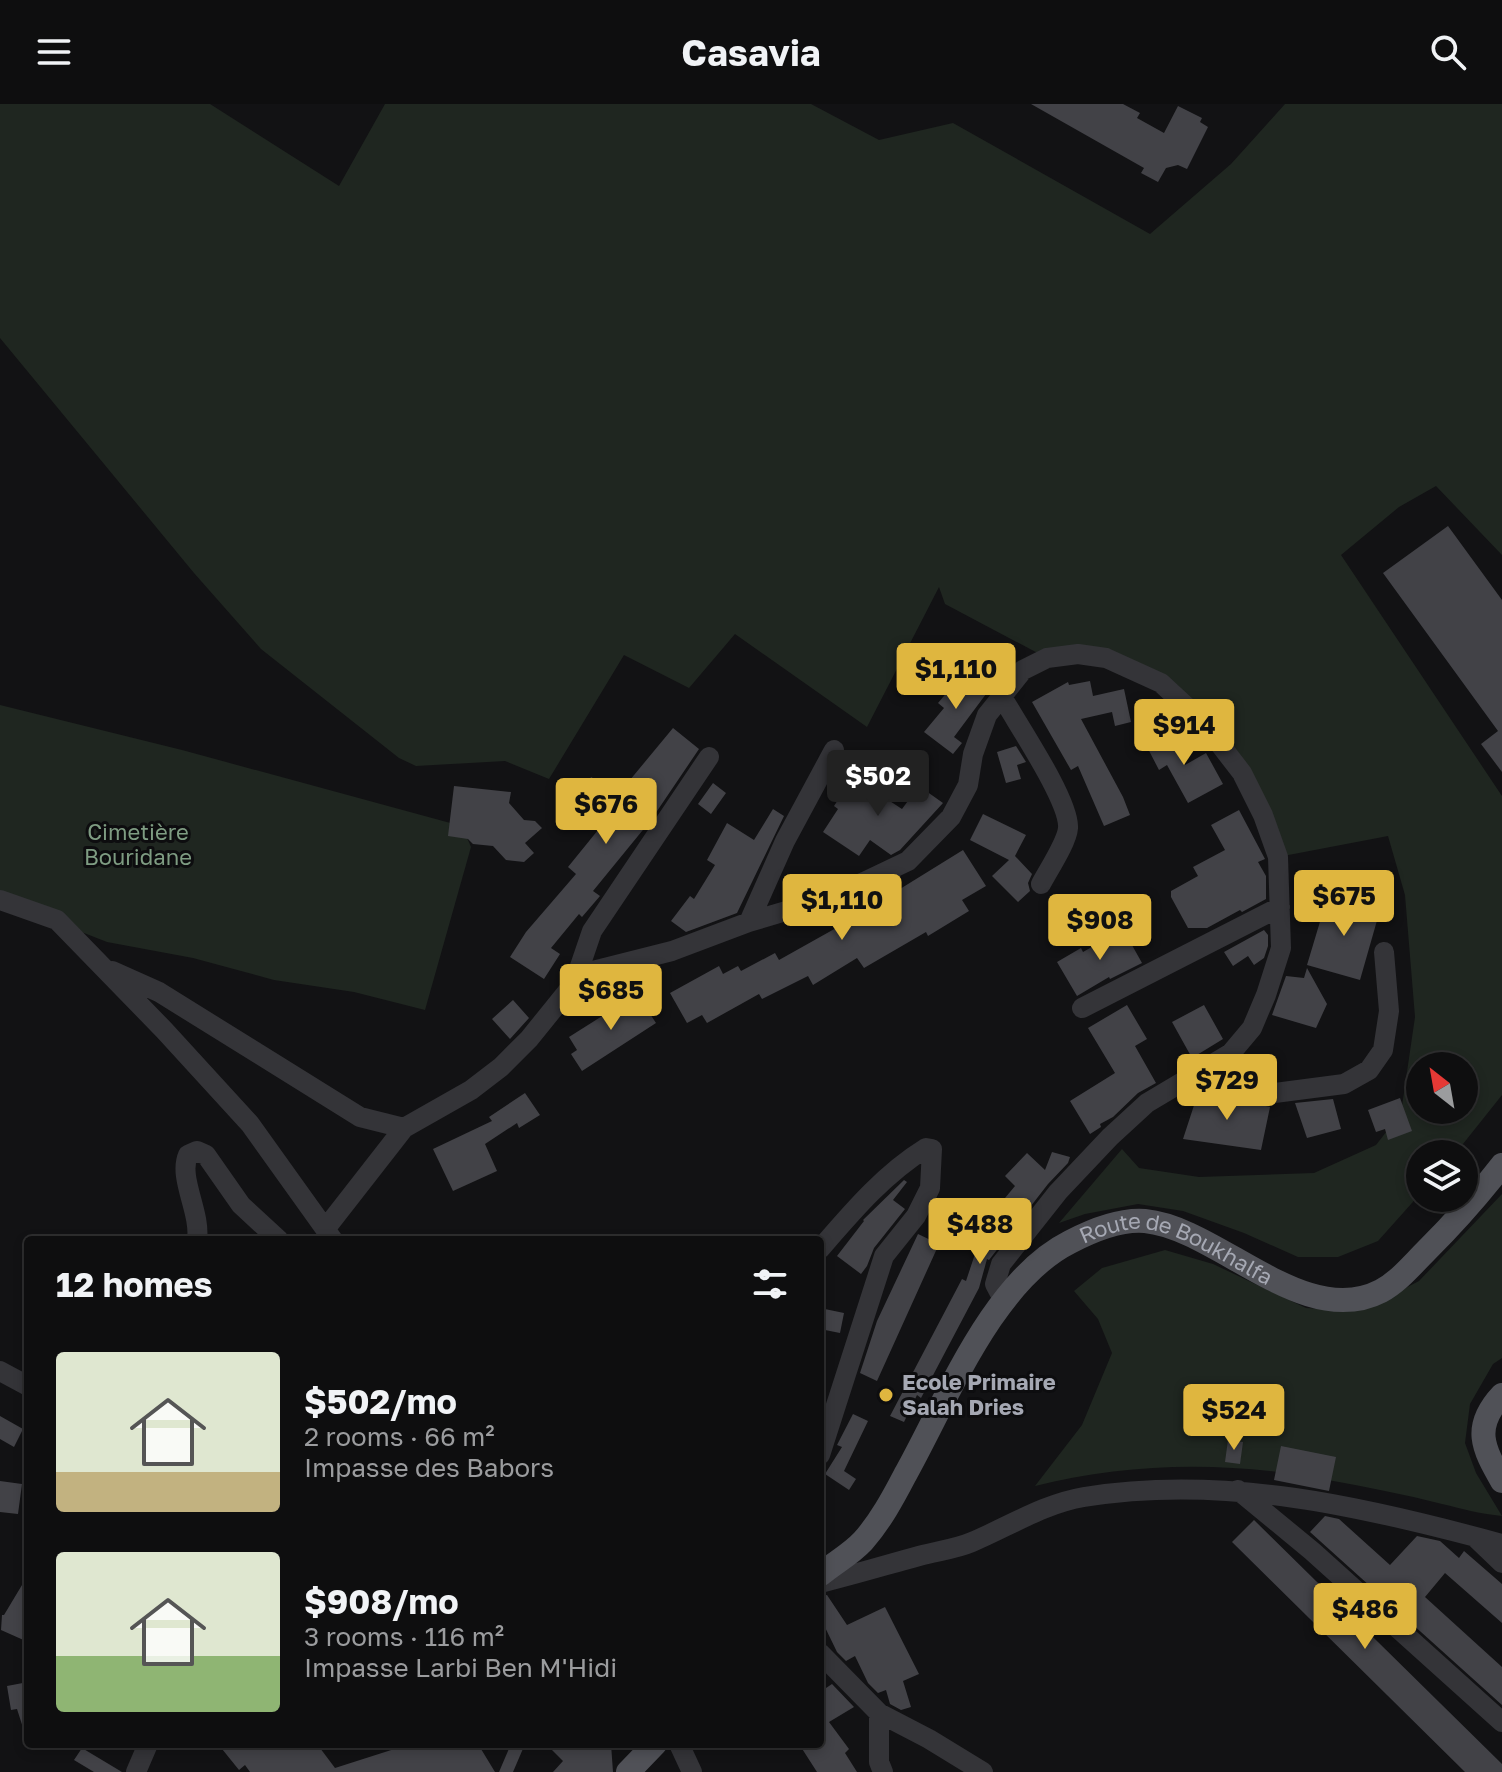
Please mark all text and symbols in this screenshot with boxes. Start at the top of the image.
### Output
icon: menu [32,30,76,74]
icon: search [1426,30,1470,74]
text: Casavia [681,31,821,74]
pin: $1,110 [891,643,1021,711]
text: $1,110 [915,653,997,684]
pin: $914 [1137,699,1231,767]
text: $914 [1152,709,1216,740]
pin: $502 [831,750,925,818]
text: $502 [845,760,911,791]
pin: $676 [559,778,653,846]
text: $676 [574,788,638,819]
park label: Cimetière Bouridane [84,818,192,870]
pin: $675 [1297,870,1391,938]
pin: $1,110 [777,874,907,942]
text: $675 [1312,880,1376,911]
text: $1,110 [801,884,883,915]
pin: $908 [1053,894,1147,962]
text: $908 [1066,904,1134,935]
pin: $685 [564,964,658,1032]
text: $685 [578,974,644,1005]
north arrow [1406,1052,1478,1124]
map controls [1406,1052,1478,1212]
pin: $729 [1180,1054,1274,1122]
text: $729 [1195,1064,1259,1095]
button: layers [1406,1140,1478,1212]
pin: $488 [933,1198,1027,1266]
street label: Route de Boukhalfa [1075,1207,1278,1290]
text: $488 [947,1208,1013,1239]
icon: filters [748,1262,792,1306]
text: 12 homes [56,1264,213,1304]
place label: Ecole Primaire Salah Dries [902,1368,1056,1420]
text: $502/mo [304,1381,457,1421]
icon: home [120,1384,216,1480]
pin: $524 [1187,1384,1281,1452]
marker: Ecole Primaire Salah Dries [877,1386,895,1404]
text: $524 [1201,1394,1267,1425]
text: 2 rooms · 66 m² [304,1421,495,1452]
text: Impasse des Babors [304,1452,554,1483]
text: $908/mo [304,1581,459,1621]
pin: $486 [1318,1583,1412,1651]
icon: home [120,1584,216,1680]
text: $486 [1332,1593,1398,1624]
text: 3 rooms · 116 m² [304,1621,504,1652]
text: Impasse Larbi Ben M'Hidi [304,1652,617,1683]

